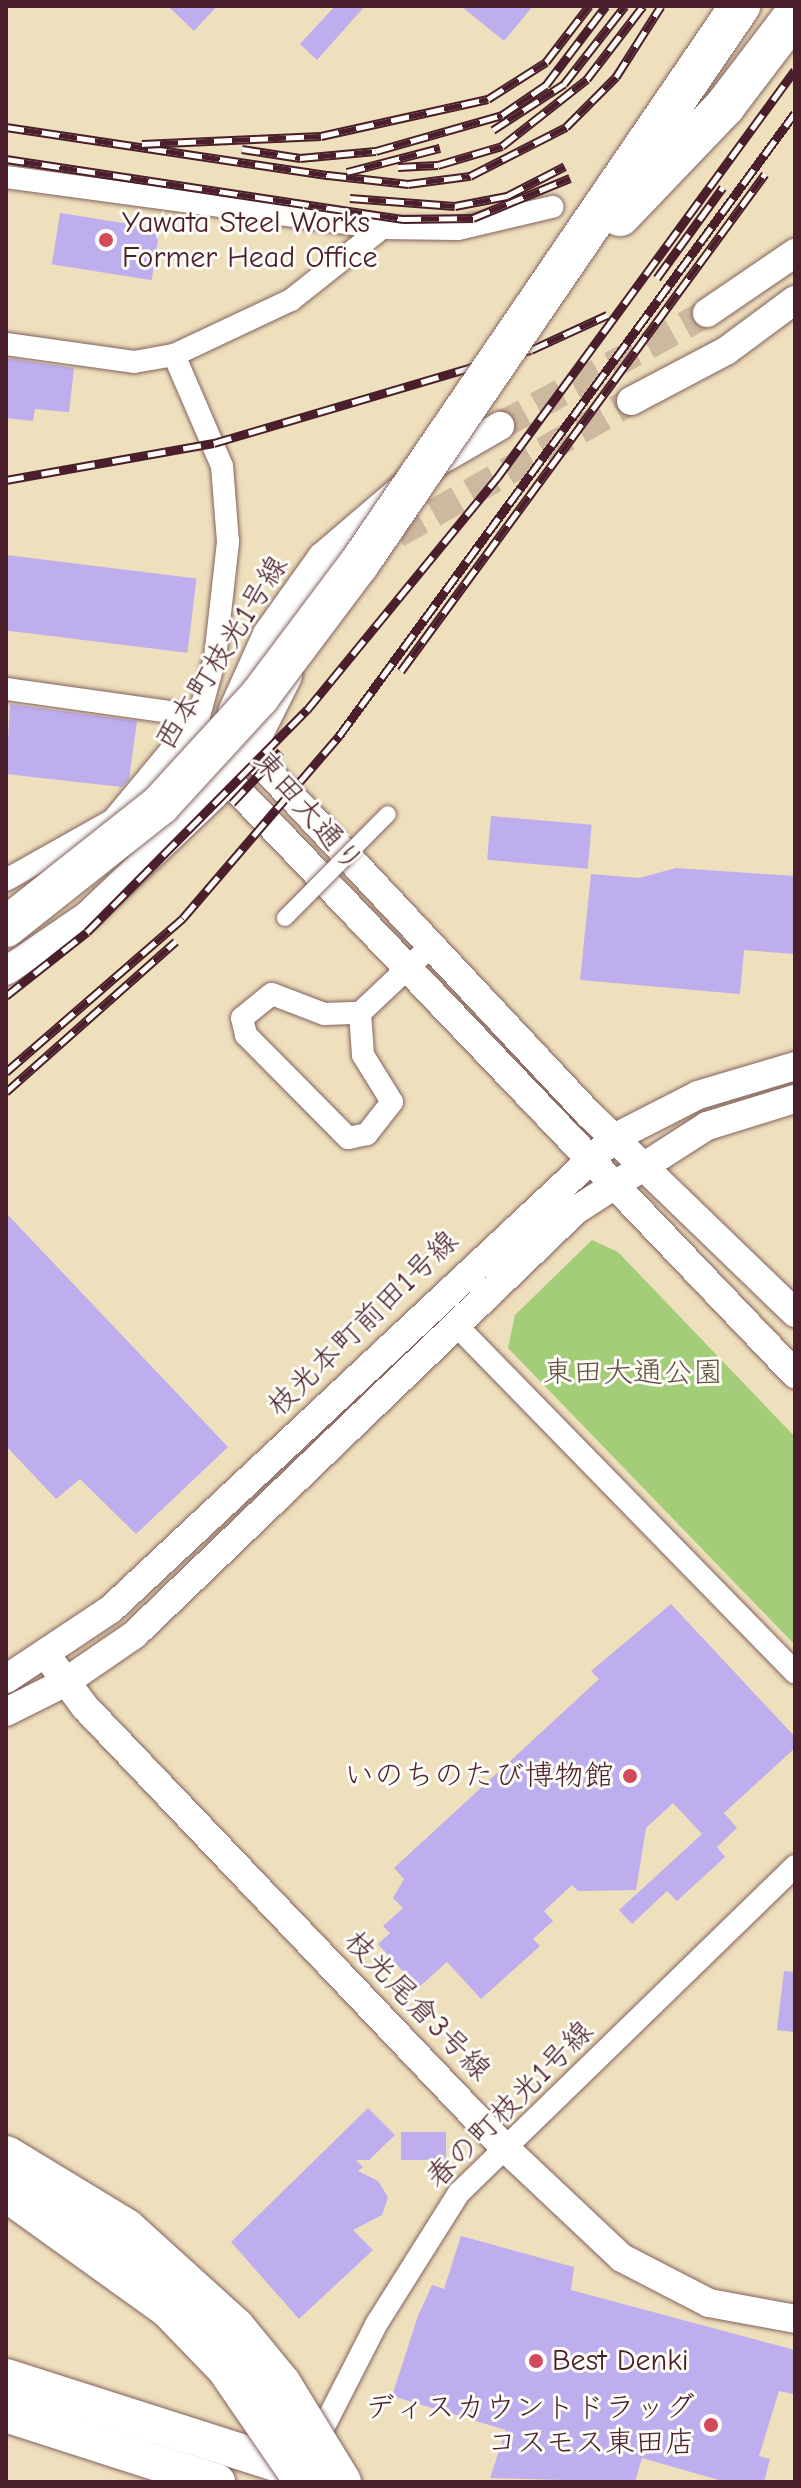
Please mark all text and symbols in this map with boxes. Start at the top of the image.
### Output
place label: Yawata Steel Works Former Head Office [122,205,378,276]
marker: Yawata Steel Works Former Head Office [97,231,115,249]
street label: 西本町枝光1号線 [148,549,296,757]
street label: 東田大通り [245,744,371,880]
street label: 枝光本町前田1号線 [260,1224,466,1424]
park label: 東田大通公園 [543,1355,723,1391]
place label: いのちのたび博物館 [344,1758,614,1794]
marker: いのちのたび博物館 [621,1767,639,1785]
street label: 枝光尾倉3号線 [336,1923,498,2089]
street label: 春の町枝光1号線 [419,2014,601,2196]
place label: Best Denki [552,2343,689,2379]
marker: Best Denki [527,2352,545,2370]
place label: ディスカウントドラッグ コスモス東田店 [365,2390,695,2460]
marker: ディスカウントドラッグ コスモス東田店 [702,2416,720,2434]

